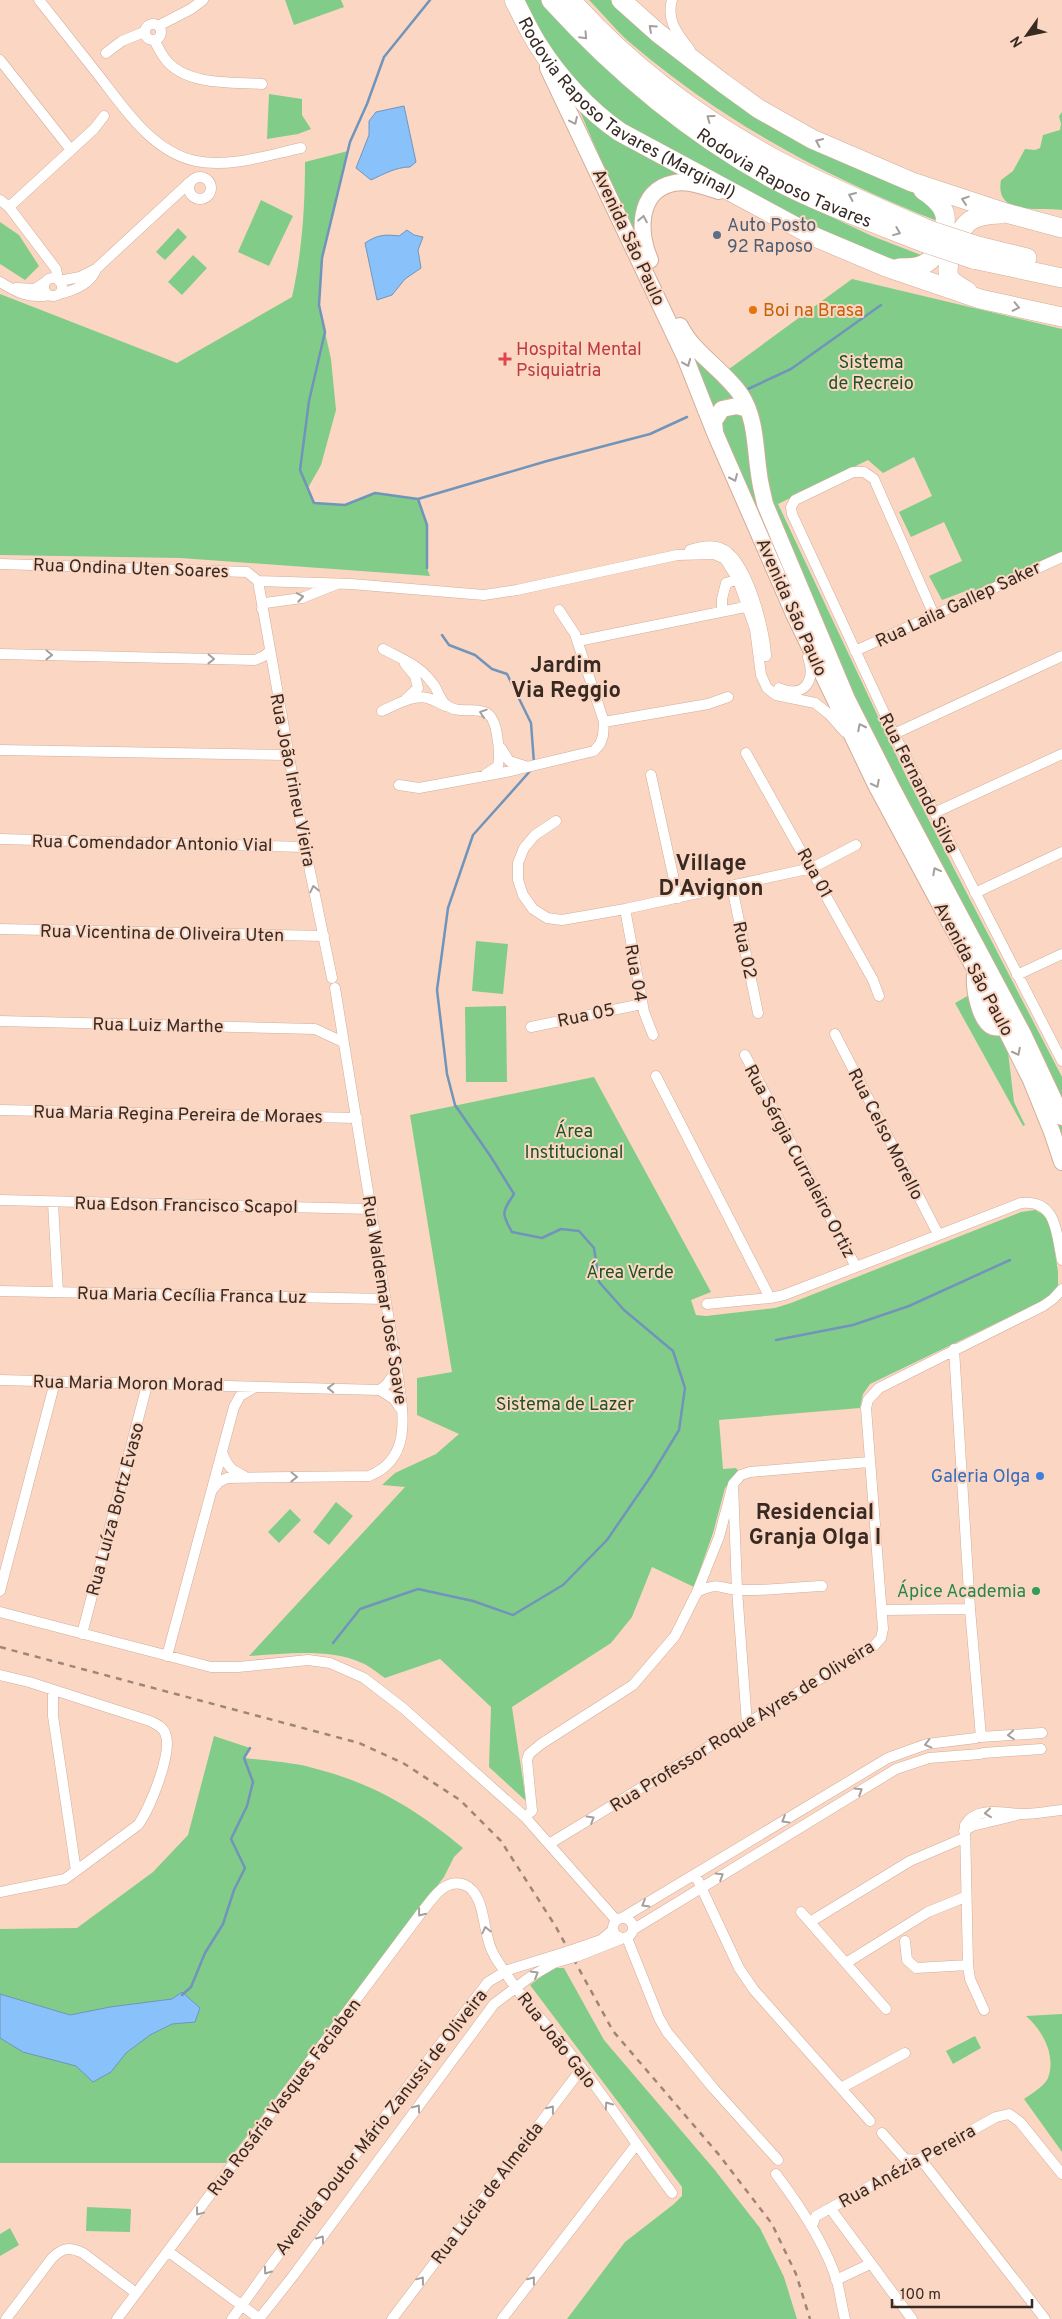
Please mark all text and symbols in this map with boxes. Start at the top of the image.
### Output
north arrow [1002,10,1052,60]
street label: Rodovia Raposo Tavares (Marginal) [512,14,739,205]
one-way arrow [648,25,657,34]
one-way arrow [578,30,587,39]
text: N [1007,32,1027,50]
one-way arrow [567,116,578,125]
one-way arrow [707,116,716,124]
street label: Rodovia Raposo Tavares [691,124,875,234]
one-way arrow [815,138,824,149]
street label: Avenida São Paulo [586,165,669,310]
one-way arrow [848,192,857,203]
one-way arrow [961,195,969,205]
one-way arrow [637,214,648,223]
place label: Auto Posto 92 Raposo [727,215,816,259]
one-way arrow [892,226,901,236]
marker: Auto Posto 92 Raposo [711,229,723,241]
place label: Boi na Brasa [763,300,863,323]
one-way arrow [1011,301,1020,312]
marker: Boi na Brasa [747,304,759,316]
place label: Hospital Mental Psiquiatria [516,339,642,383]
marker: Hospital Mental Psiquiatria [498,352,512,366]
park label: Sistema de Recreio [828,352,914,396]
one-way arrow [681,358,692,367]
one-way arrow [728,473,739,482]
street label: Avenida São Paulo [750,535,831,680]
street label: Rua Ondina Uten Soares [33,555,229,584]
street label: Rua Laila Gallep Saker [872,557,1045,654]
one-way arrow [296,593,304,603]
one-way arrow [45,650,53,661]
one-way arrow [207,653,215,664]
district label: Jardim Via Reggio [511,653,621,705]
street label: Rua João Irineu Vieira [263,692,320,869]
one-way arrow [479,709,487,719]
street label: Rua Fernando Silva [872,710,963,858]
one-way arrow [857,723,867,732]
one-way arrow [870,779,880,788]
street label: Rua Comendador Antonio Vial [31,831,273,858]
street label: Rua 01 [791,845,837,903]
district label: Village D'Avignon [658,851,764,903]
one-way arrow [932,868,942,877]
one-way arrow [309,884,319,893]
street label: Avenida São Paulo [928,899,1018,1041]
street label: Rua 02 [726,919,761,981]
street label: Rua Vicentina de Oliveira Uten [40,921,284,948]
street label: Rua 04 [618,943,651,1004]
street label: Rua 05 [555,999,617,1034]
street label: Rua Luiz Marthe [92,1014,224,1039]
one-way arrow [1011,1046,1021,1055]
street label: Rua Sérgia Curraleiro Ortiz [738,1061,860,1262]
street label: Rua Celso Morello [842,1065,928,1204]
street label: Rua Maria Regina Pereira de Moraes [33,1101,323,1130]
park label: Área Institucional [525,1119,623,1165]
street label: Rua Edson Francisco Scapol [74,1193,298,1220]
street label: Rua Waldemar José Soave [356,1194,411,1406]
park label: Área Verde [586,1260,674,1285]
street label: Rua Maria Cecília Franca Luz [77,1283,307,1310]
street label: Rua Maria Moron Morad [32,1371,224,1398]
one-way arrow [327,1383,335,1394]
park label: Sistema de Lazer [496,1394,634,1417]
street label: Rua Luíza Bortz Evaso [82,1420,151,1599]
place label: Galeria Olga [931,1466,1030,1489]
marker: Galeria Olga [1034,1470,1046,1482]
one-way arrow [290,1472,298,1482]
district label: Residencial Granja Olga I [749,1500,881,1552]
place label: Ápice Academia [897,1579,1026,1604]
marker: Ápice Academia [1030,1585,1042,1597]
street label: Rua Professor Roque Ayres de Oliveira [606,1636,879,1818]
one-way arrow [1007,1730,1015,1741]
one-way arrow [924,1739,932,1749]
one-way arrow [853,1787,862,1797]
one-way arrow [984,1807,992,1818]
one-way arrow [781,1814,790,1824]
one-way arrow [585,1816,594,1826]
one-way arrow [715,1873,724,1882]
one-way arrow [642,1897,651,1907]
one-way arrow [419,1907,427,1916]
one-way arrow [481,1926,492,1935]
one-way arrow [529,1971,538,1981]
street label: Avenida Doutor Mário Zanussi de Oliveira [271,1985,493,2261]
street label: Rua João Galo [511,1988,601,2094]
street label: Rua Rosária Vasques Faciaben [203,1994,367,2201]
one-way arrow [605,2101,614,2111]
one-way arrow [411,2105,419,2114]
one-way arrow [545,2106,553,2115]
street label: Rua Lúcia de Almeida [427,2118,549,2270]
street label: Rua Anézia Pereira [835,2120,980,2214]
one-way arrow [196,2206,204,2215]
one-way arrow [315,2236,323,2245]
one-way arrow [264,2265,273,2275]
one-way arrow [415,2276,424,2286]
one-way arrow [526,2276,535,2286]
scale bar [892,2276,1032,2308]
text: 100 m [900,2286,941,2305]

